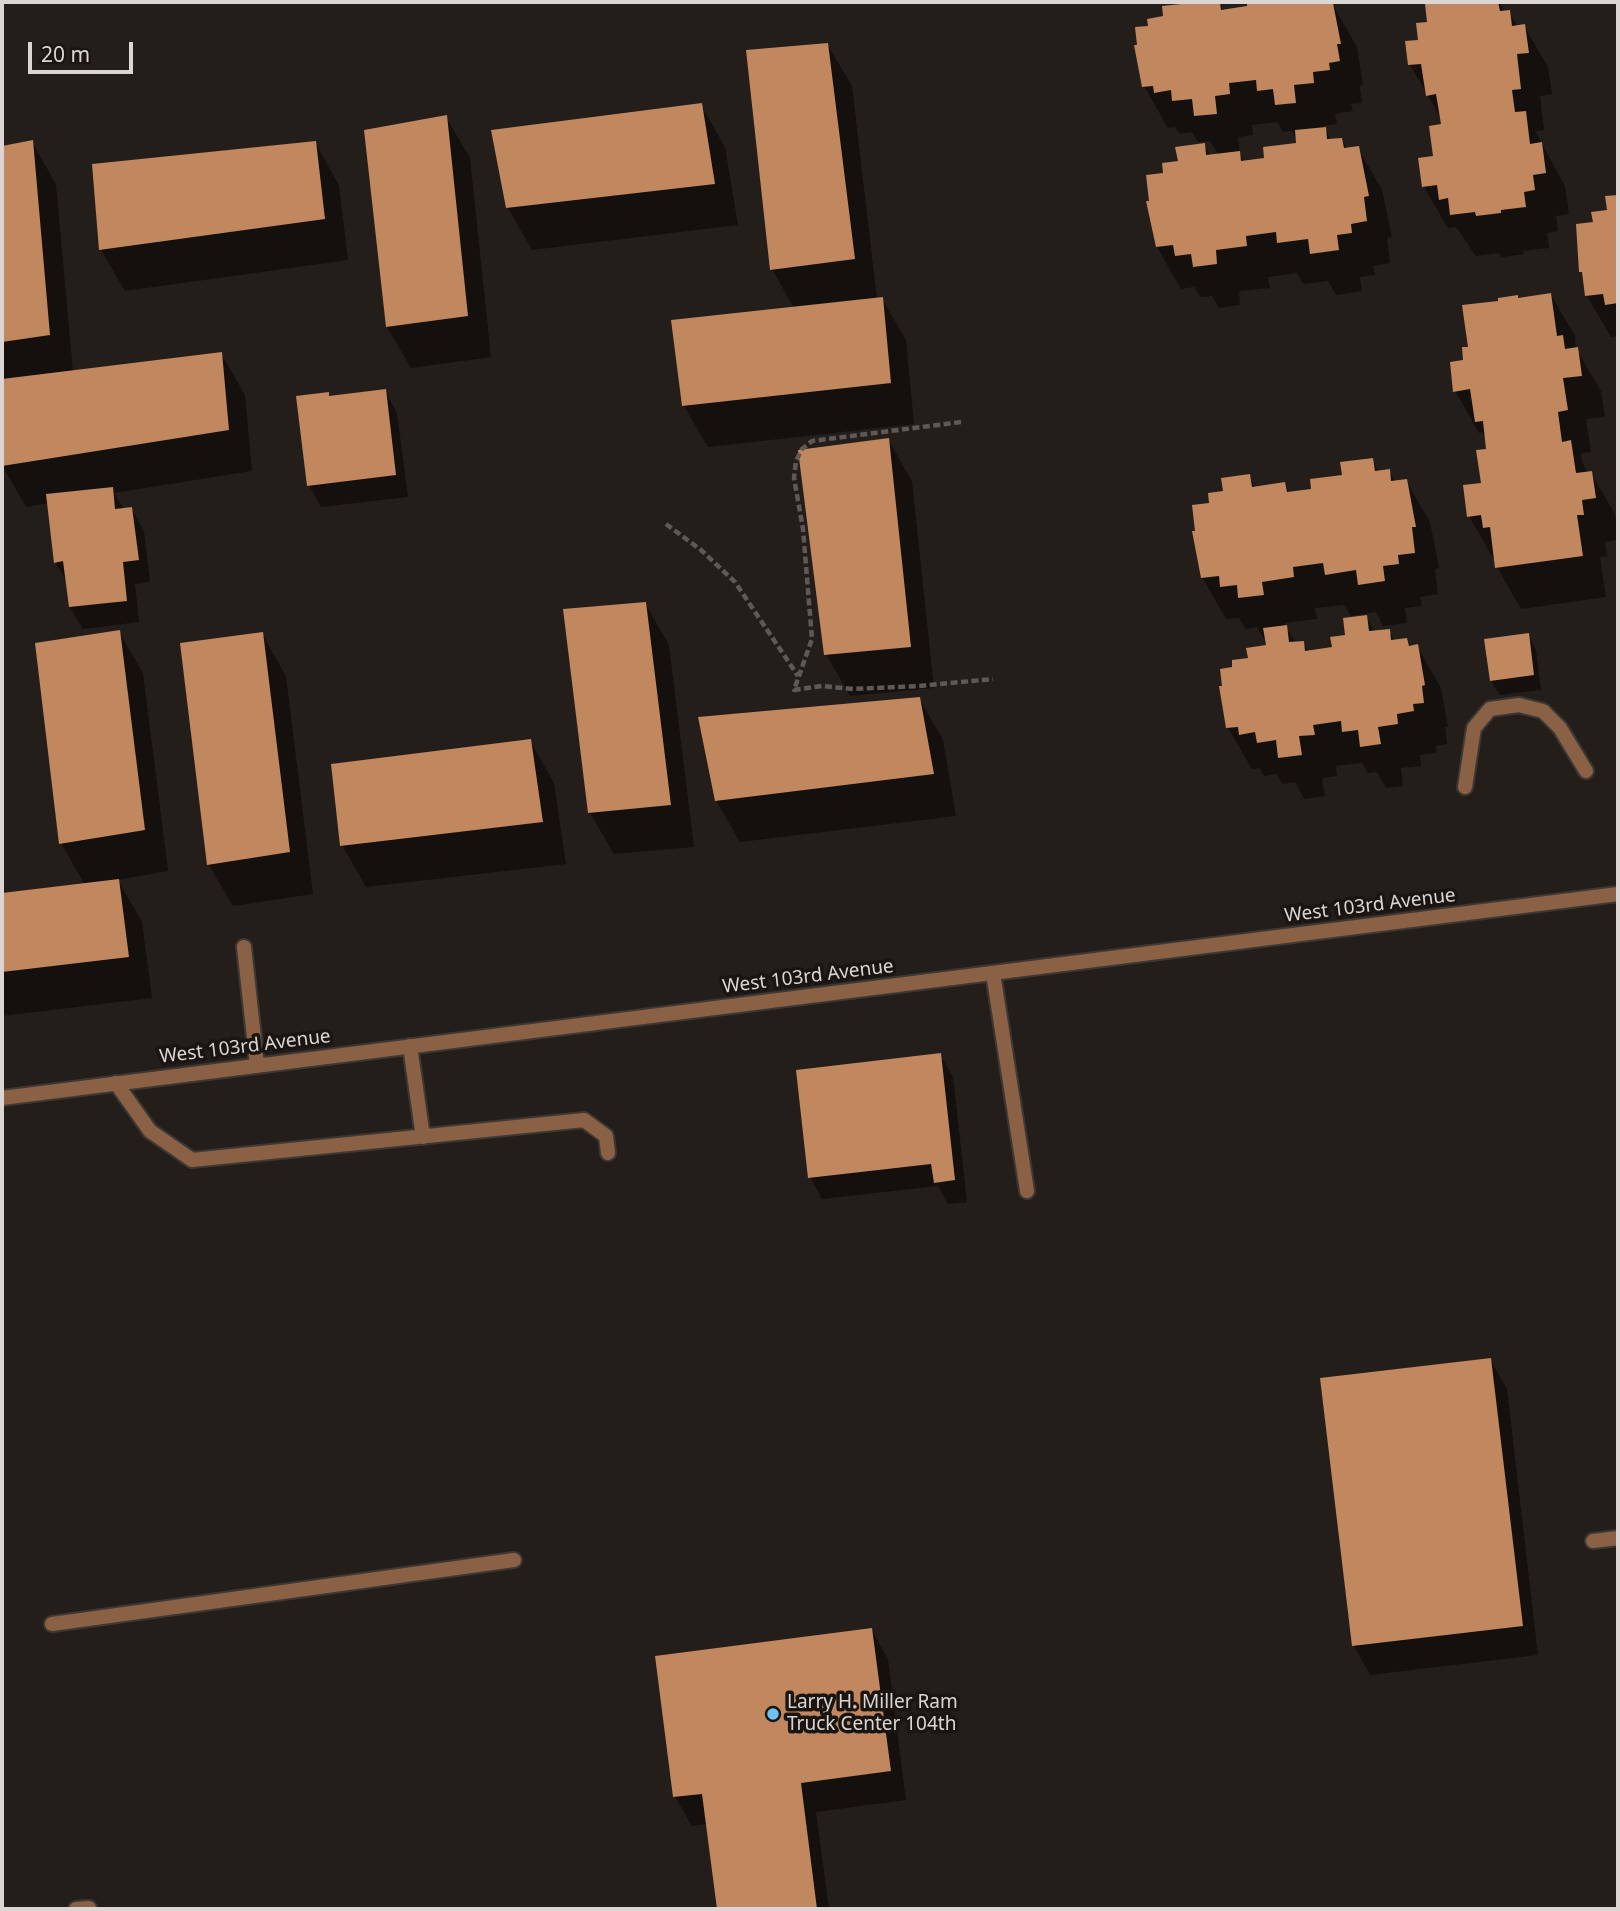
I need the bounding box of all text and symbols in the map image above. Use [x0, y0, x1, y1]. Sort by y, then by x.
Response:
scale bar [32, 28, 136, 72]
text: 20 m [41, 40, 90, 68]
street label: West 103rd Avenue [1283, 884, 1457, 928]
street label: West 103rd Avenue [721, 955, 895, 999]
street label: West 103rd Avenue [158, 1025, 332, 1069]
place label: Larry H. Miller Ram Truck Center 104th [787, 1692, 958, 1736]
marker: Larry H. Miller Ram Truck Center 104th [765, 1706, 781, 1722]

